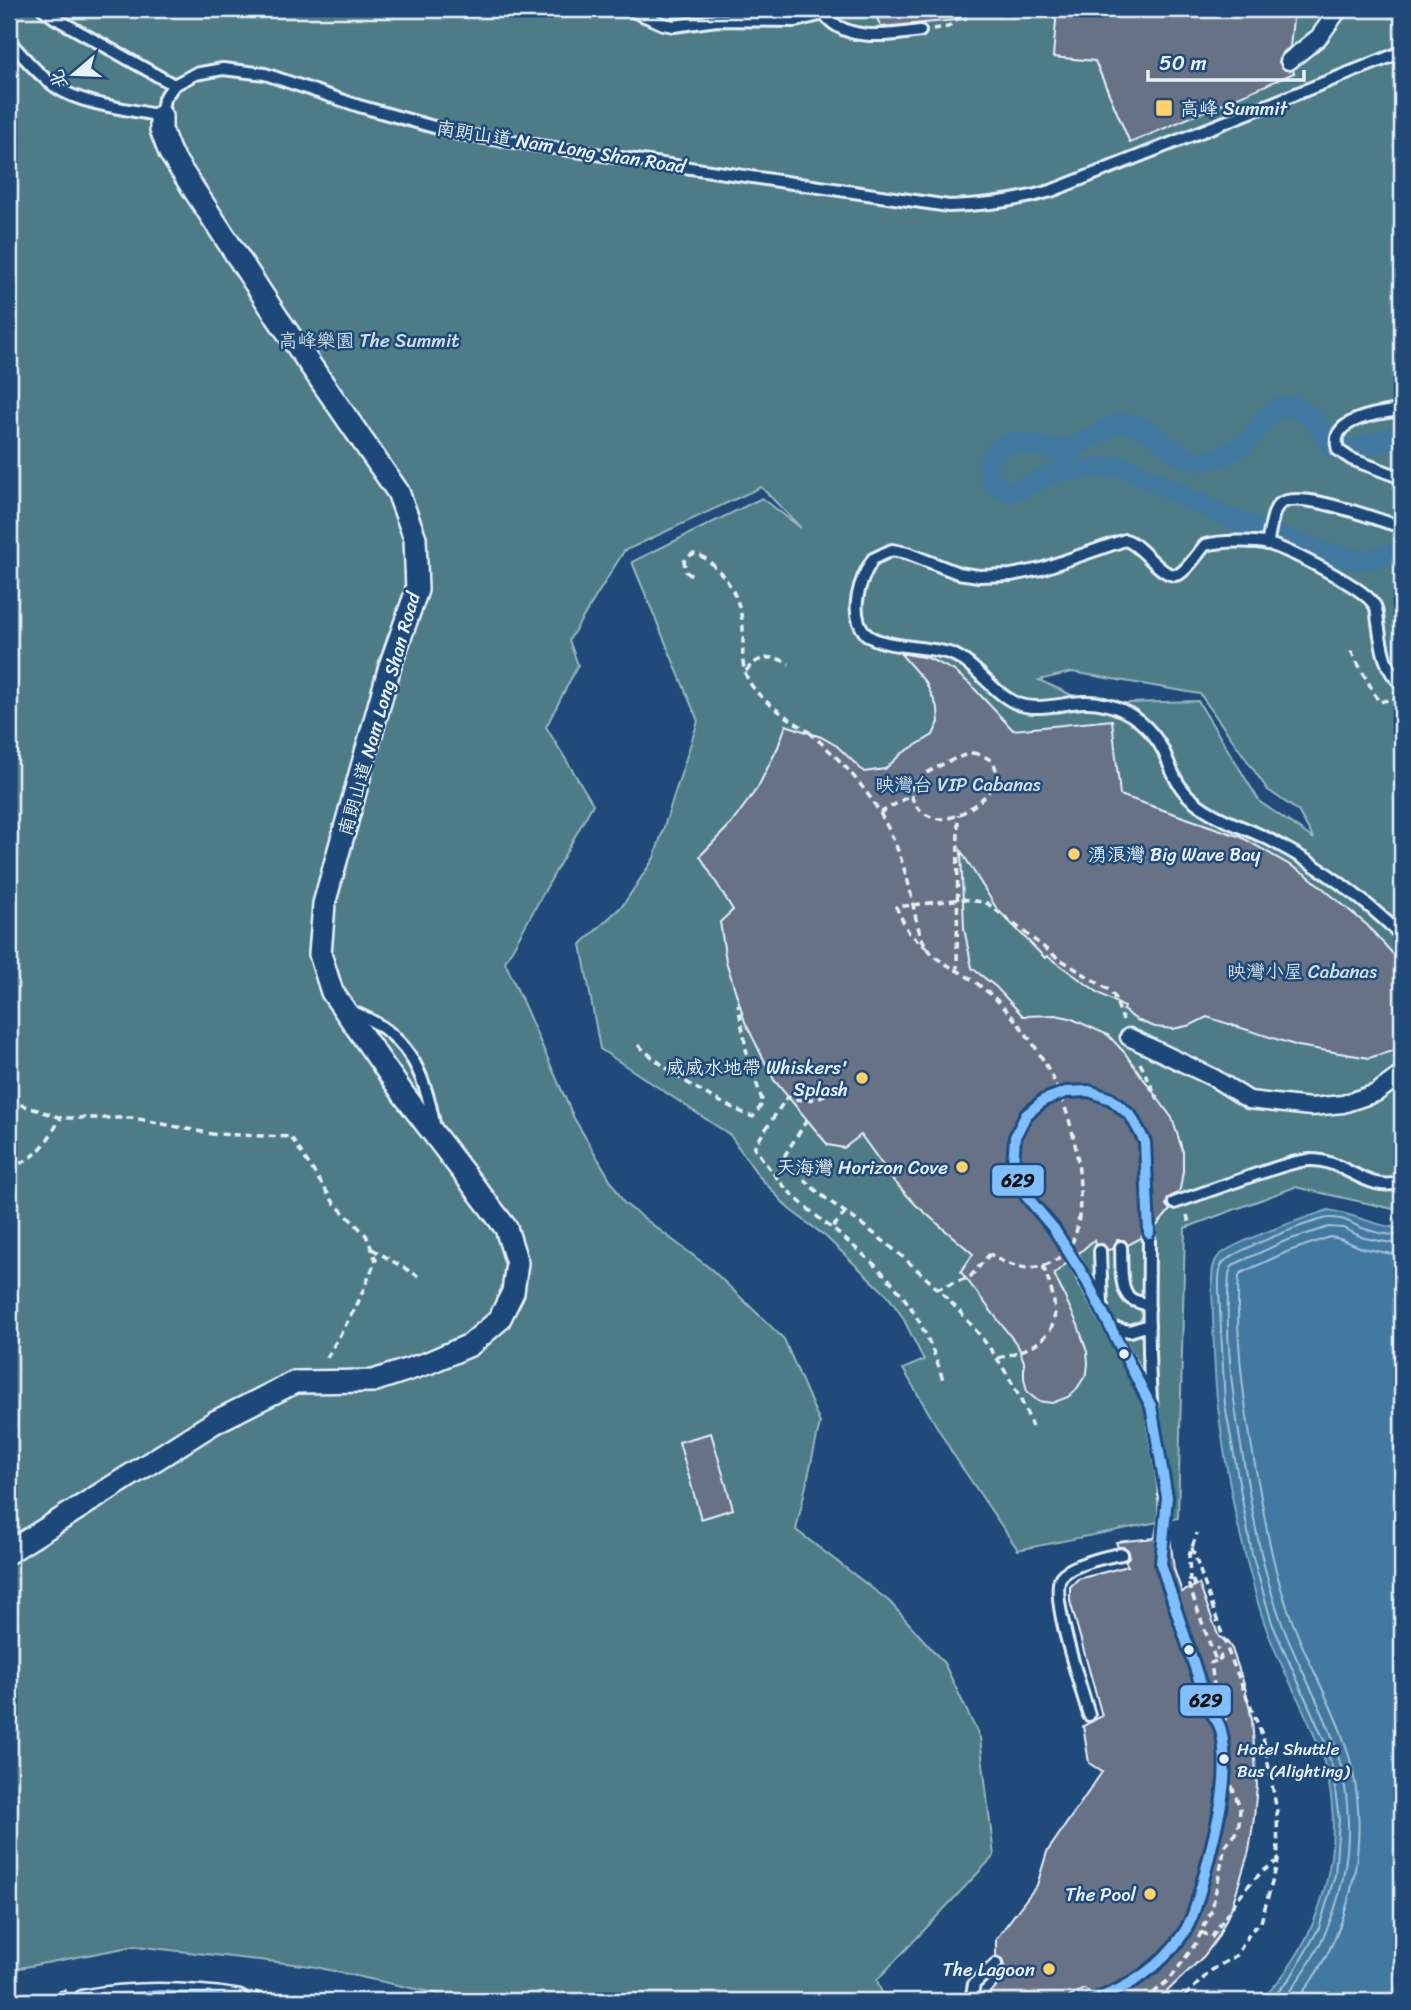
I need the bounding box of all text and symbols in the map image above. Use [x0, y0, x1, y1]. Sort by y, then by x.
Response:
north arrow [38, 38, 108, 108]
scale bar [1148, 38, 1304, 82]
text: 50 m [1159, 44, 1207, 82]
text: 北 [40, 65, 77, 94]
place label: 高峰 Summit [1180, 92, 1288, 125]
marker: 高峰 Summit [1154, 98, 1174, 118]
street label: 南朗山道 Nam Long Shan Road [434, 111, 690, 183]
park label: 高峰樂園 The Summit [278, 324, 460, 357]
street label: 南朗山道 Nam Long Shan Road [328, 586, 430, 840]
park label: 映灣台 VIP Cabanas [875, 768, 1041, 801]
place label: 湧浪灣 Big Wave Bay [1088, 838, 1261, 871]
marker: 湧浪灣 Big Wave Bay [1066, 846, 1082, 862]
park label: 映灣小屋 Cabanas [1227, 955, 1377, 988]
place label: 威威水地帶 Whiskers' Splash [666, 1051, 848, 1106]
marker: 威威水地帶 Whiskers' Splash [854, 1070, 870, 1086]
place label: 天海灣 Horizon Cove [776, 1151, 948, 1184]
marker: 天海灣 Horizon Cove [954, 1159, 970, 1175]
line badge: 629 [991, 1164, 1045, 1197]
text: 629 [1000, 1164, 1035, 1197]
unlabelled marker [1117, 1347, 1131, 1361]
unlabelled marker [1182, 1643, 1196, 1657]
line badge: 629 [1179, 1684, 1232, 1717]
text: 629 [1188, 1684, 1223, 1717]
place label: Hotel Shuttle Bus (Alighting) [1237, 1734, 1350, 1786]
marker: Hotel Shuttle Bus (Alighting) [1217, 1752, 1231, 1766]
place label: The Pool [1065, 1878, 1137, 1911]
marker: The Pool [1142, 1886, 1158, 1902]
place label: The Lagoon [942, 1953, 1035, 1986]
marker: The Lagoon [1041, 1961, 1057, 1977]

